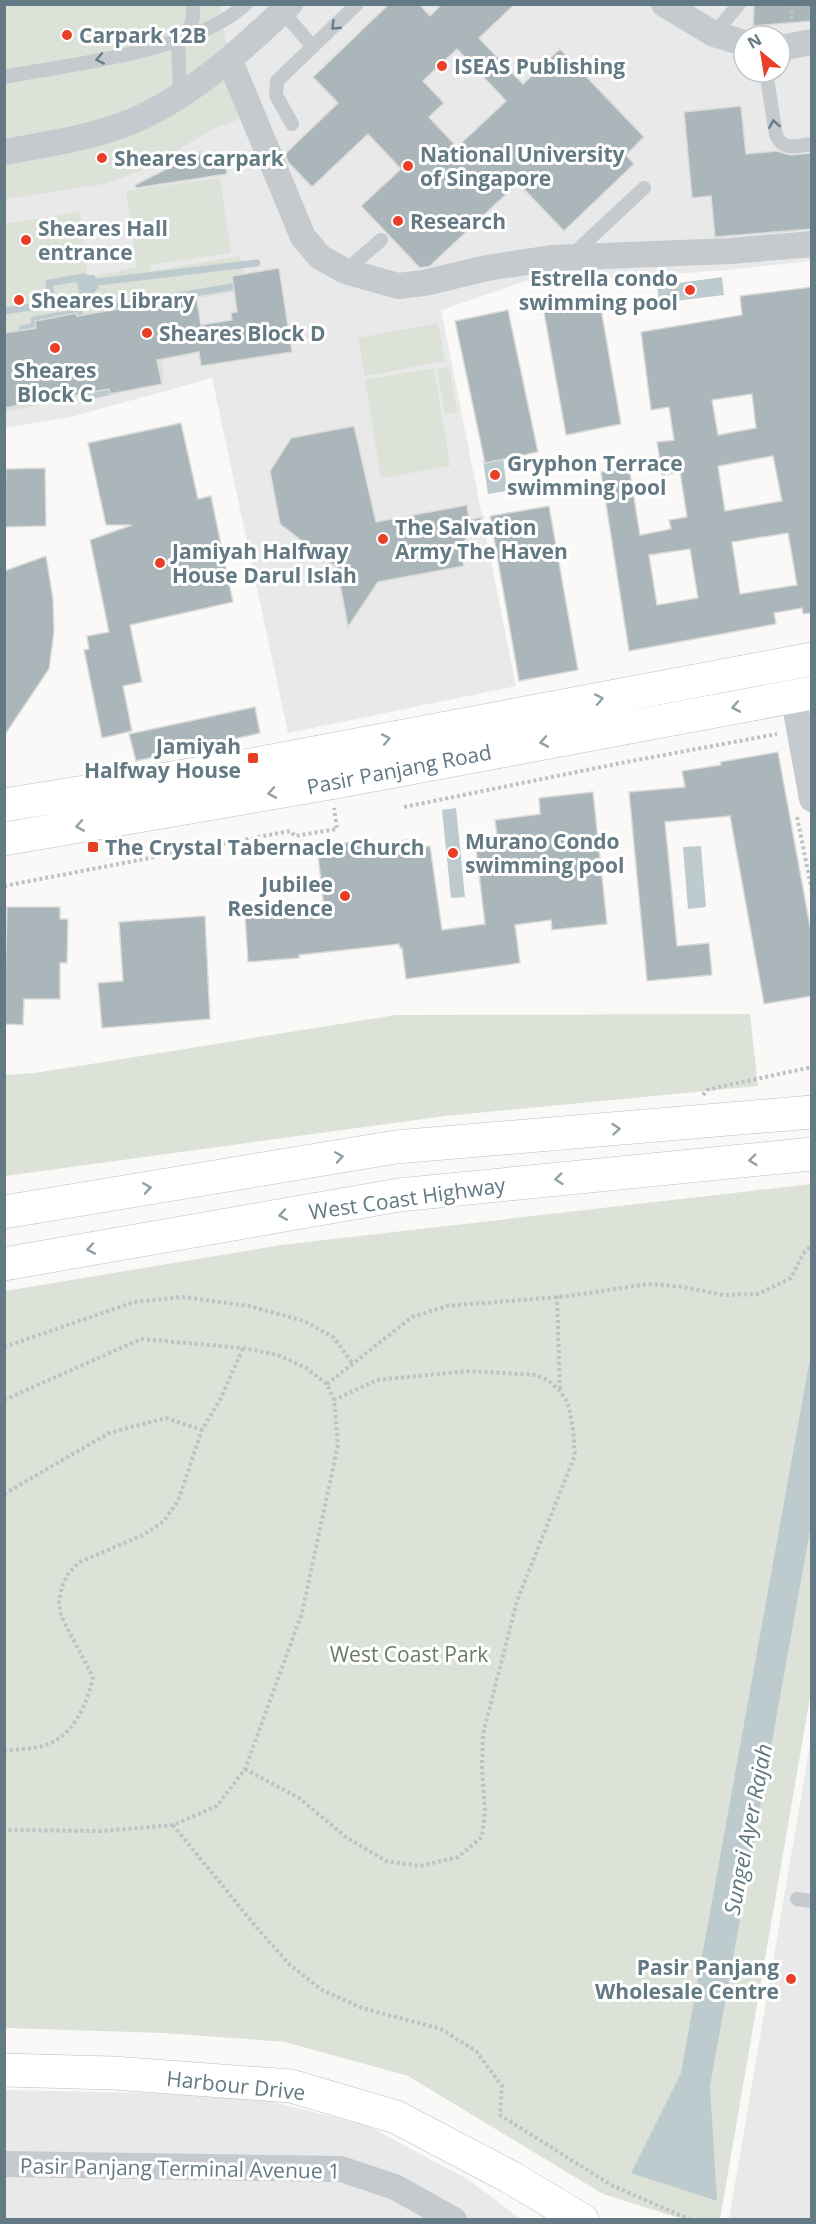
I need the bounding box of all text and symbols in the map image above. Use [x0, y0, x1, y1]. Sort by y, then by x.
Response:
one-way arrow [332, 18, 343, 29]
place label: Carpark 12B [79, 21, 207, 49]
north arrow [732, 24, 792, 84]
marker: Carpark 12B [60, 28, 74, 42]
text: N [743, 28, 766, 54]
one-way arrow [95, 52, 105, 65]
place label: ISEAS Publishing [454, 52, 625, 80]
marker: ISEAS Publishing [435, 59, 449, 73]
one-way arrow [768, 120, 781, 130]
place label: National University of Singapore [420, 140, 625, 192]
place label: Sheares carpark [114, 144, 285, 172]
marker: Sheares carpark [95, 151, 109, 165]
marker: National University of Singapore [401, 159, 415, 173]
place label: Research [410, 207, 506, 235]
place label: Sheares Hall entrance [38, 214, 168, 266]
marker: Research [391, 214, 405, 228]
marker: Sheares Hall entrance [19, 233, 33, 247]
place label: Estrella condo swimming pool [519, 264, 678, 316]
marker: Estrella condo swimming pool [683, 283, 697, 297]
place label: Sheares Library [31, 286, 195, 314]
marker: Sheares Library [12, 293, 26, 307]
place label: Sheares Block D [159, 319, 326, 347]
marker: Sheares Block D [140, 326, 154, 340]
marker: Sheares Block C [48, 341, 62, 355]
place label: Sheares Block C [14, 356, 96, 408]
place label: Gryphon Terrace swimming pool [507, 449, 683, 501]
marker: Gryphon Terrace swimming pool [488, 468, 502, 482]
place label: The Salvation Army The Haven [395, 513, 568, 565]
marker: The Salvation Army The Haven [376, 532, 390, 546]
place label: Jamiyah Halfway House Darul Islah [170, 537, 357, 589]
marker: Jamiyah Halfway House Darul Islah [153, 556, 167, 570]
one-way arrow [593, 693, 603, 706]
one-way arrow [731, 700, 741, 713]
place label: Jamiyah Halfway House [84, 732, 241, 784]
one-way arrow [381, 733, 391, 746]
one-way arrow [539, 735, 549, 748]
street label: Pasir Panjang Road [304, 737, 494, 801]
marker: Jamiyah Halfway House [246, 751, 260, 765]
one-way arrow [268, 786, 278, 799]
one-way arrow [76, 819, 86, 832]
place label: Murano Condo swimming pool [465, 827, 624, 879]
place label: The Crystal Tabernacle Church [105, 833, 425, 861]
marker: The Crystal Tabernacle Church [86, 840, 100, 854]
marker: Murano Condo swimming pool [446, 846, 460, 860]
place label: Jubilee Residence [227, 870, 333, 922]
marker: Jubilee Residence [338, 889, 352, 903]
one-way arrow [612, 1122, 621, 1135]
one-way arrow [334, 1151, 344, 1163]
one-way arrow [749, 1153, 758, 1165]
street label: West Coast Highway [307, 1170, 508, 1226]
one-way arrow [555, 1172, 564, 1185]
one-way arrow [142, 1183, 151, 1195]
one-way arrow [278, 1209, 287, 1221]
one-way arrow [86, 1242, 96, 1255]
park label: West Coast Park [330, 1640, 488, 1668]
water label: Sungei Ayer Rajah [716, 1741, 778, 1917]
place label: Pasir Panjang Wholesale Centre [595, 1953, 779, 2005]
marker: Pasir Panjang Wholesale Centre [784, 1972, 798, 1986]
street label: Harbour Drive [165, 2064, 307, 2106]
street label: Pasir Panjang Terminal Avenue 1 [20, 2151, 340, 2185]

